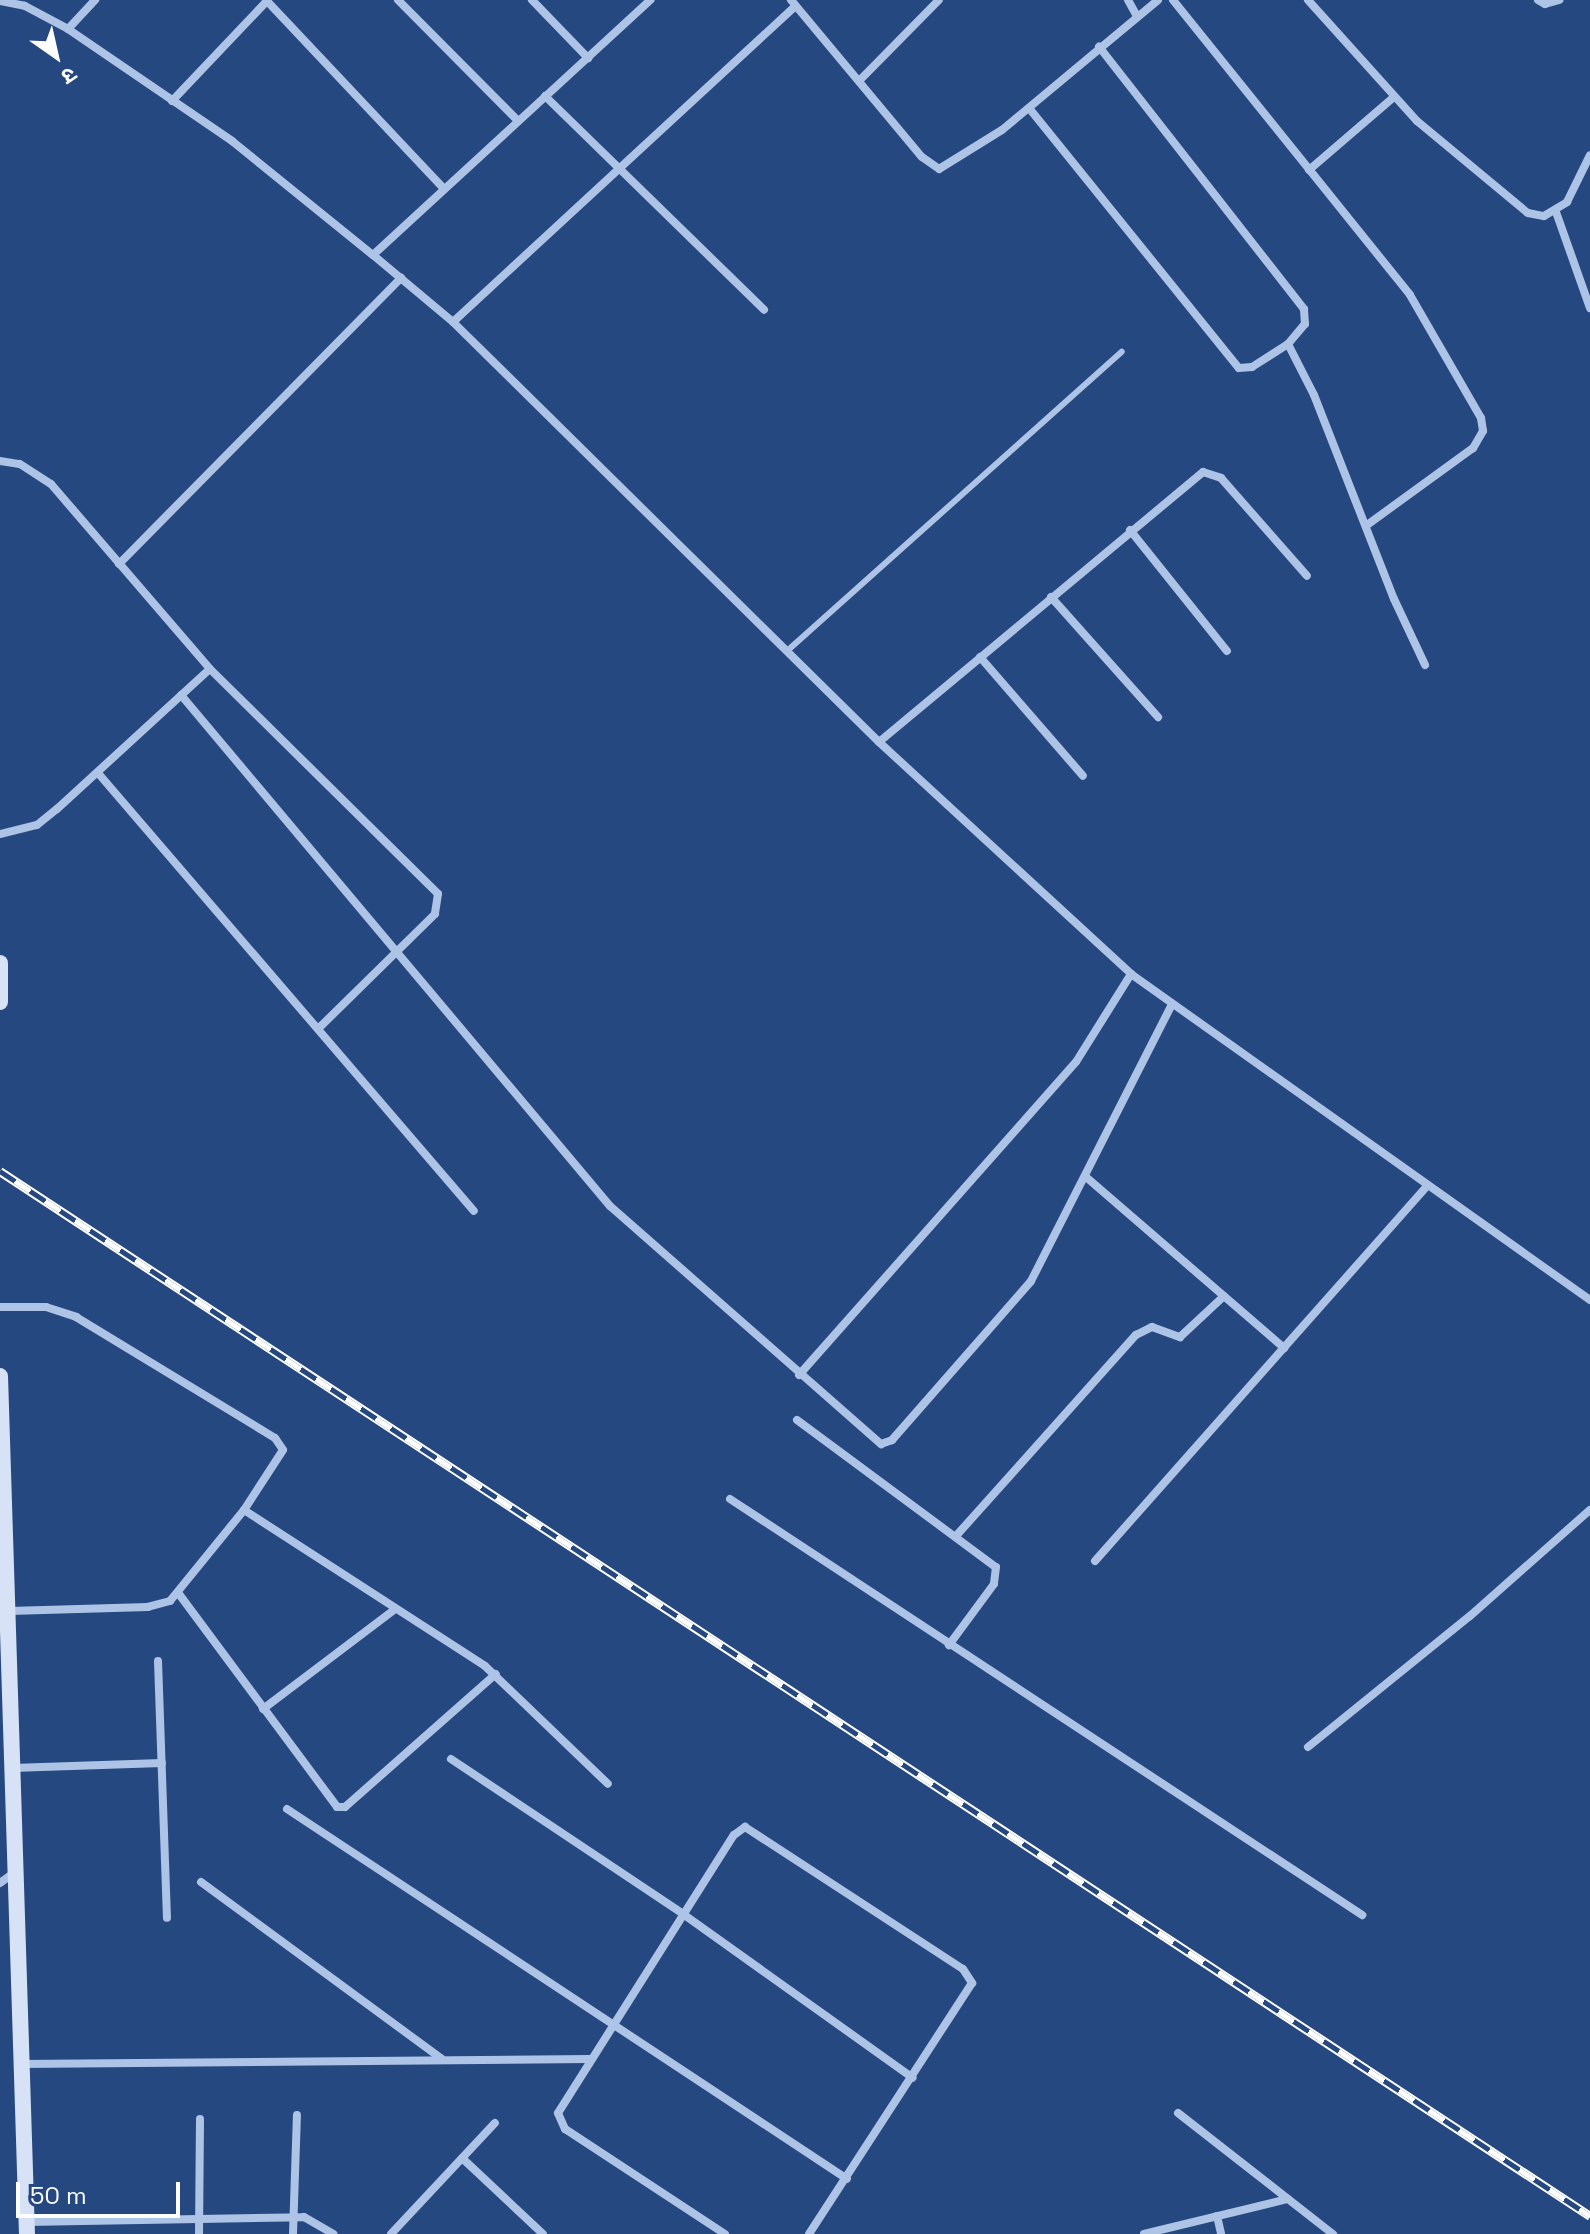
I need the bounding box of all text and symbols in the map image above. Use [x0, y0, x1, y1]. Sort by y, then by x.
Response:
north arrow [16, 16, 96, 96]
text: उ [56, 61, 83, 91]
scale bar [20, 2166, 184, 2216]
text: 50 m [30, 2180, 87, 2211]

